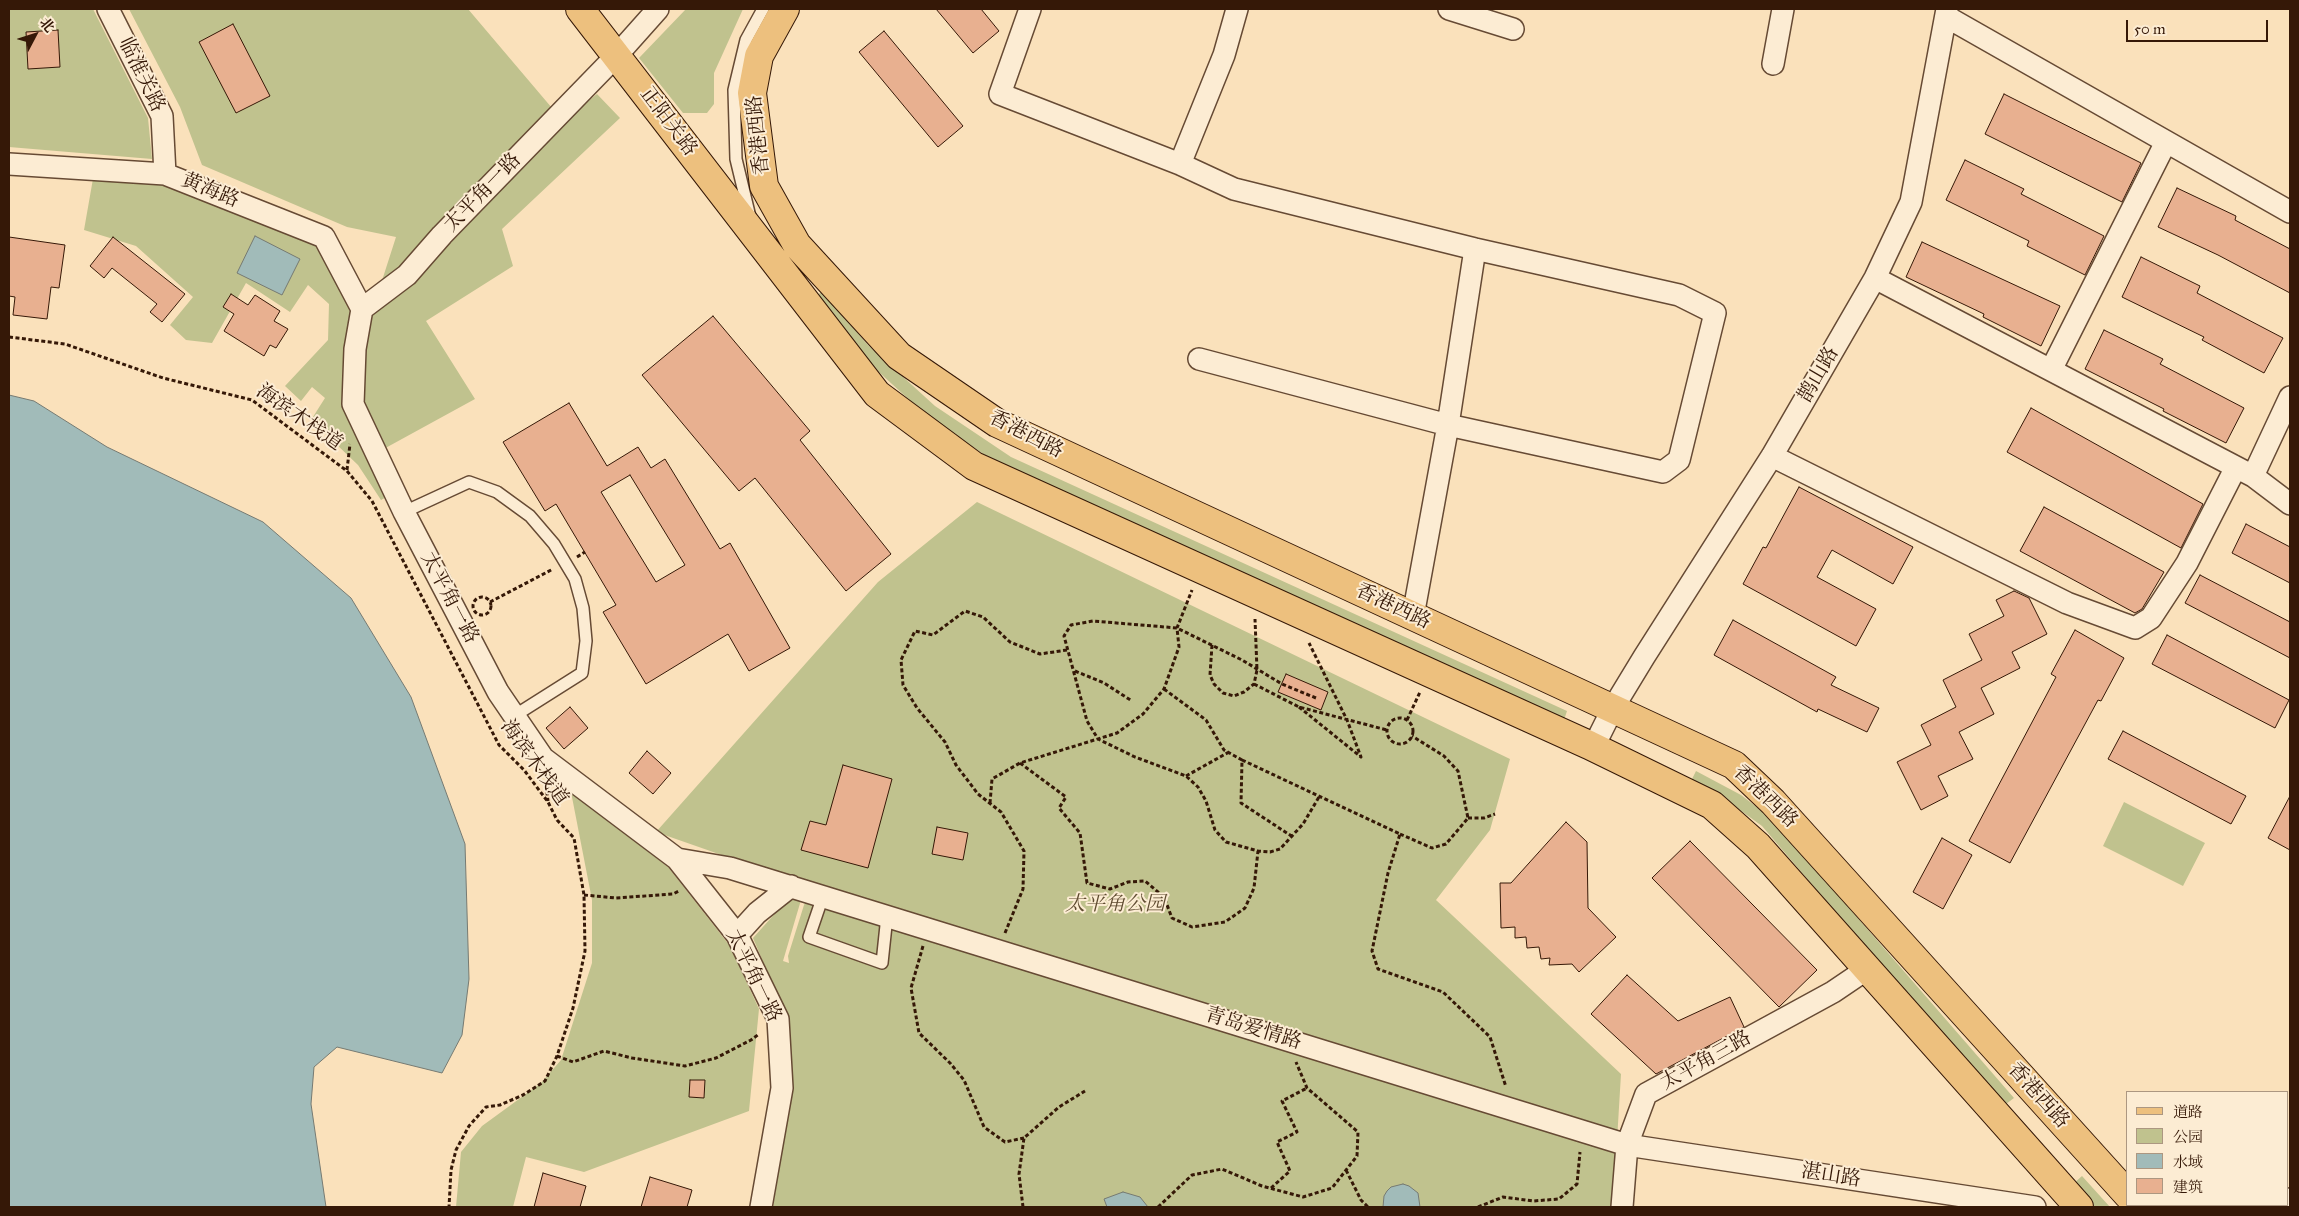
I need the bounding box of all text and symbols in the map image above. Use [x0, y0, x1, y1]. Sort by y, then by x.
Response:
north arrow [10, 10, 60, 60]
scale bar [2129, 10, 2272, 42]
text: 北 [36, 14, 58, 36]
text: 50 m [2134, 20, 2166, 38]
street label: 临淮关路 [113, 34, 169, 116]
street label: 正阳关路 [634, 83, 702, 161]
street label: 香港西路 [743, 94, 775, 176]
street label: 太平角一路 [440, 149, 526, 237]
street label: 黄海路 [178, 169, 242, 213]
street label: 鹊山路 [1794, 343, 1844, 407]
street label: 海滨木栈道 [251, 379, 347, 457]
street label: 香港西路 [985, 406, 1067, 464]
street label: 太平角一路 [415, 548, 483, 648]
street label: 香港西路 [1352, 579, 1434, 635]
street label: 海滨木栈道 [495, 715, 573, 811]
street label: 香港西路 [1728, 761, 1802, 833]
park label: 太平角公园 [1065, 893, 1165, 917]
street label: 太平角一路 [720, 926, 786, 1026]
street label: 青岛爱情路 [1202, 1003, 1304, 1055]
street label: 太平角三路 [1656, 1026, 1756, 1096]
street label: 香港西路 [2002, 1058, 2074, 1134]
legend [2126, 1091, 2289, 1206]
text: 道路 [2173, 1103, 2203, 1121]
text: 公园 [2173, 1128, 2203, 1146]
text: 水域 [2173, 1153, 2203, 1171]
street label: 湛山路 [1799, 1159, 1863, 1193]
text: 建筑 [2173, 1178, 2203, 1196]

